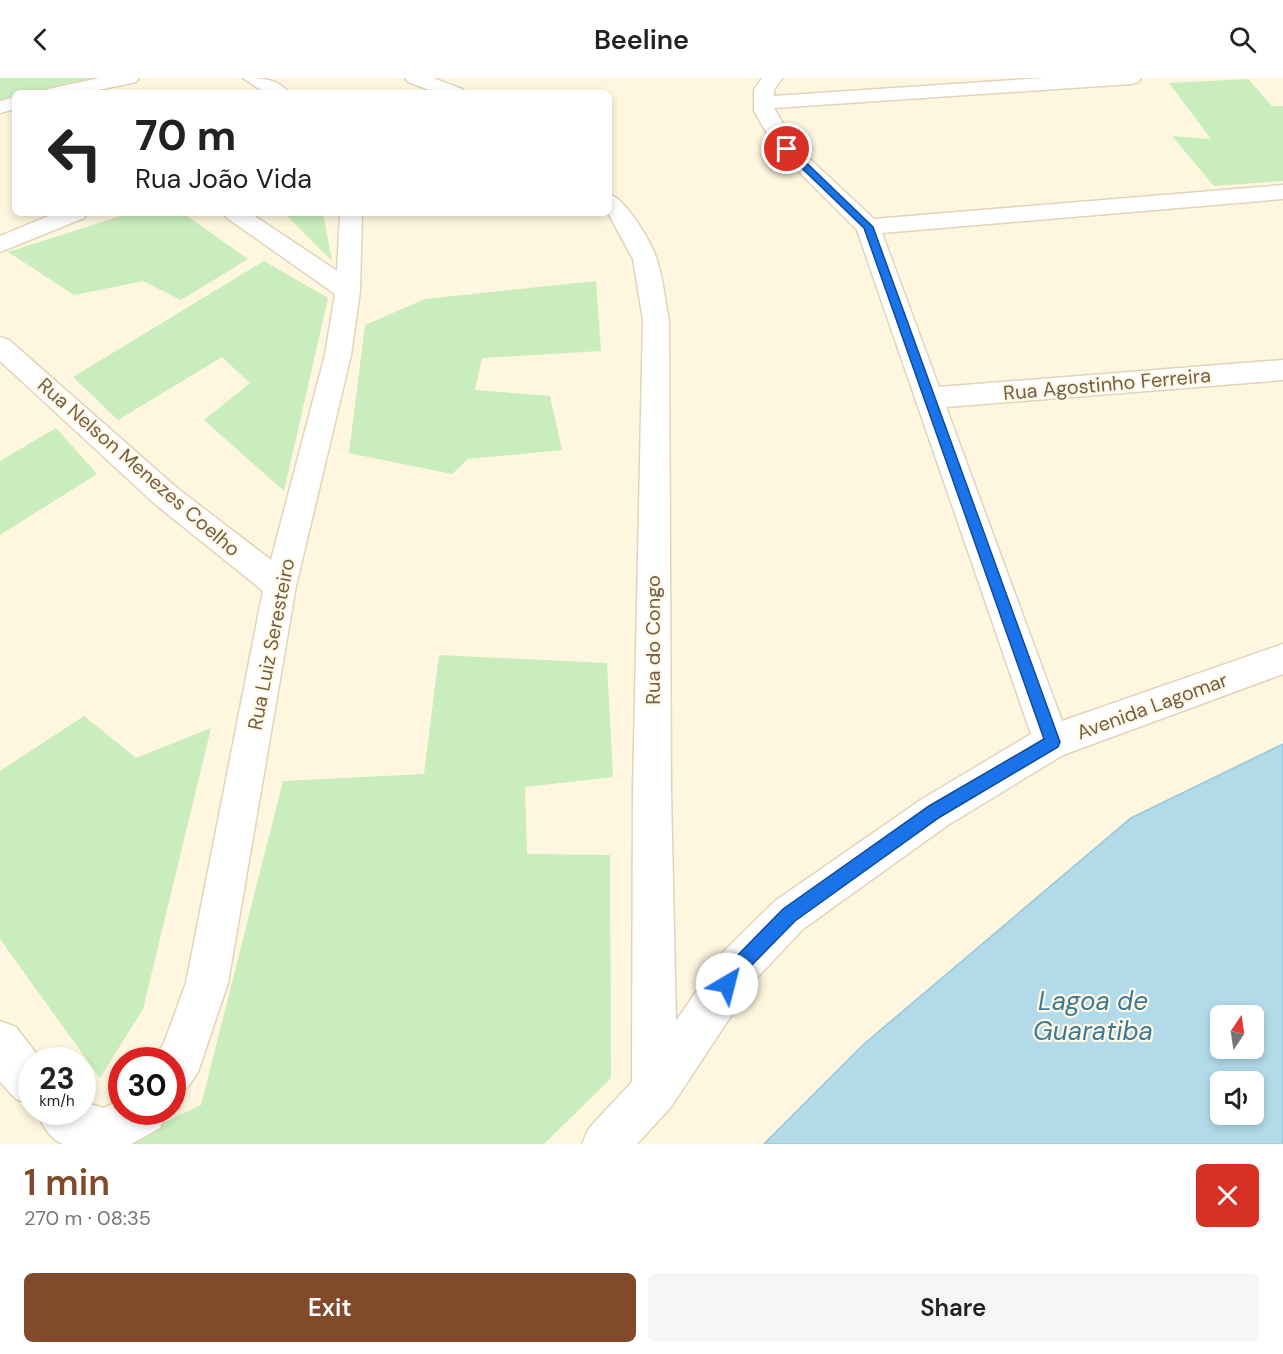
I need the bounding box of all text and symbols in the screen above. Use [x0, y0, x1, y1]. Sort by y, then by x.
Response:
text: Beeline [594, 22, 689, 57]
icon: back [24, 23, 57, 56]
icon: search [1226, 23, 1259, 56]
text: 70 m [135, 108, 236, 163]
icon: left [36, 114, 114, 192]
pin [761, 123, 812, 174]
icon: arrive [770, 132, 803, 165]
text: Rua João Vida [135, 161, 312, 196]
street label: Rua Agostinho Ferreira [1002, 362, 1212, 406]
street label: Rua Nelson Menezes Coelho [32, 372, 246, 562]
street label: Rua Luiz Seresteiro [242, 556, 300, 732]
street label: Rua do Congo [640, 575, 666, 705]
street label: Avenida Lagomar [1073, 667, 1231, 745]
position arrow [695, 952, 759, 1016]
water label: Lagoa de Guaratiba [1033, 984, 1153, 1048]
north arrow [1210, 1005, 1264, 1059]
map controls [1210, 1005, 1264, 1125]
speed limit sign: 30 [108, 1047, 186, 1125]
text: 23 [39, 1059, 75, 1098]
button: sound [1210, 1071, 1264, 1125]
text: km/h [39, 1091, 75, 1111]
text: 1 min [24, 1159, 110, 1206]
button: close [1196, 1164, 1259, 1227]
text: 270 m · 08:35 [24, 1205, 151, 1231]
button: Exit [24, 1273, 636, 1342]
button: Share [648, 1273, 1259, 1342]

